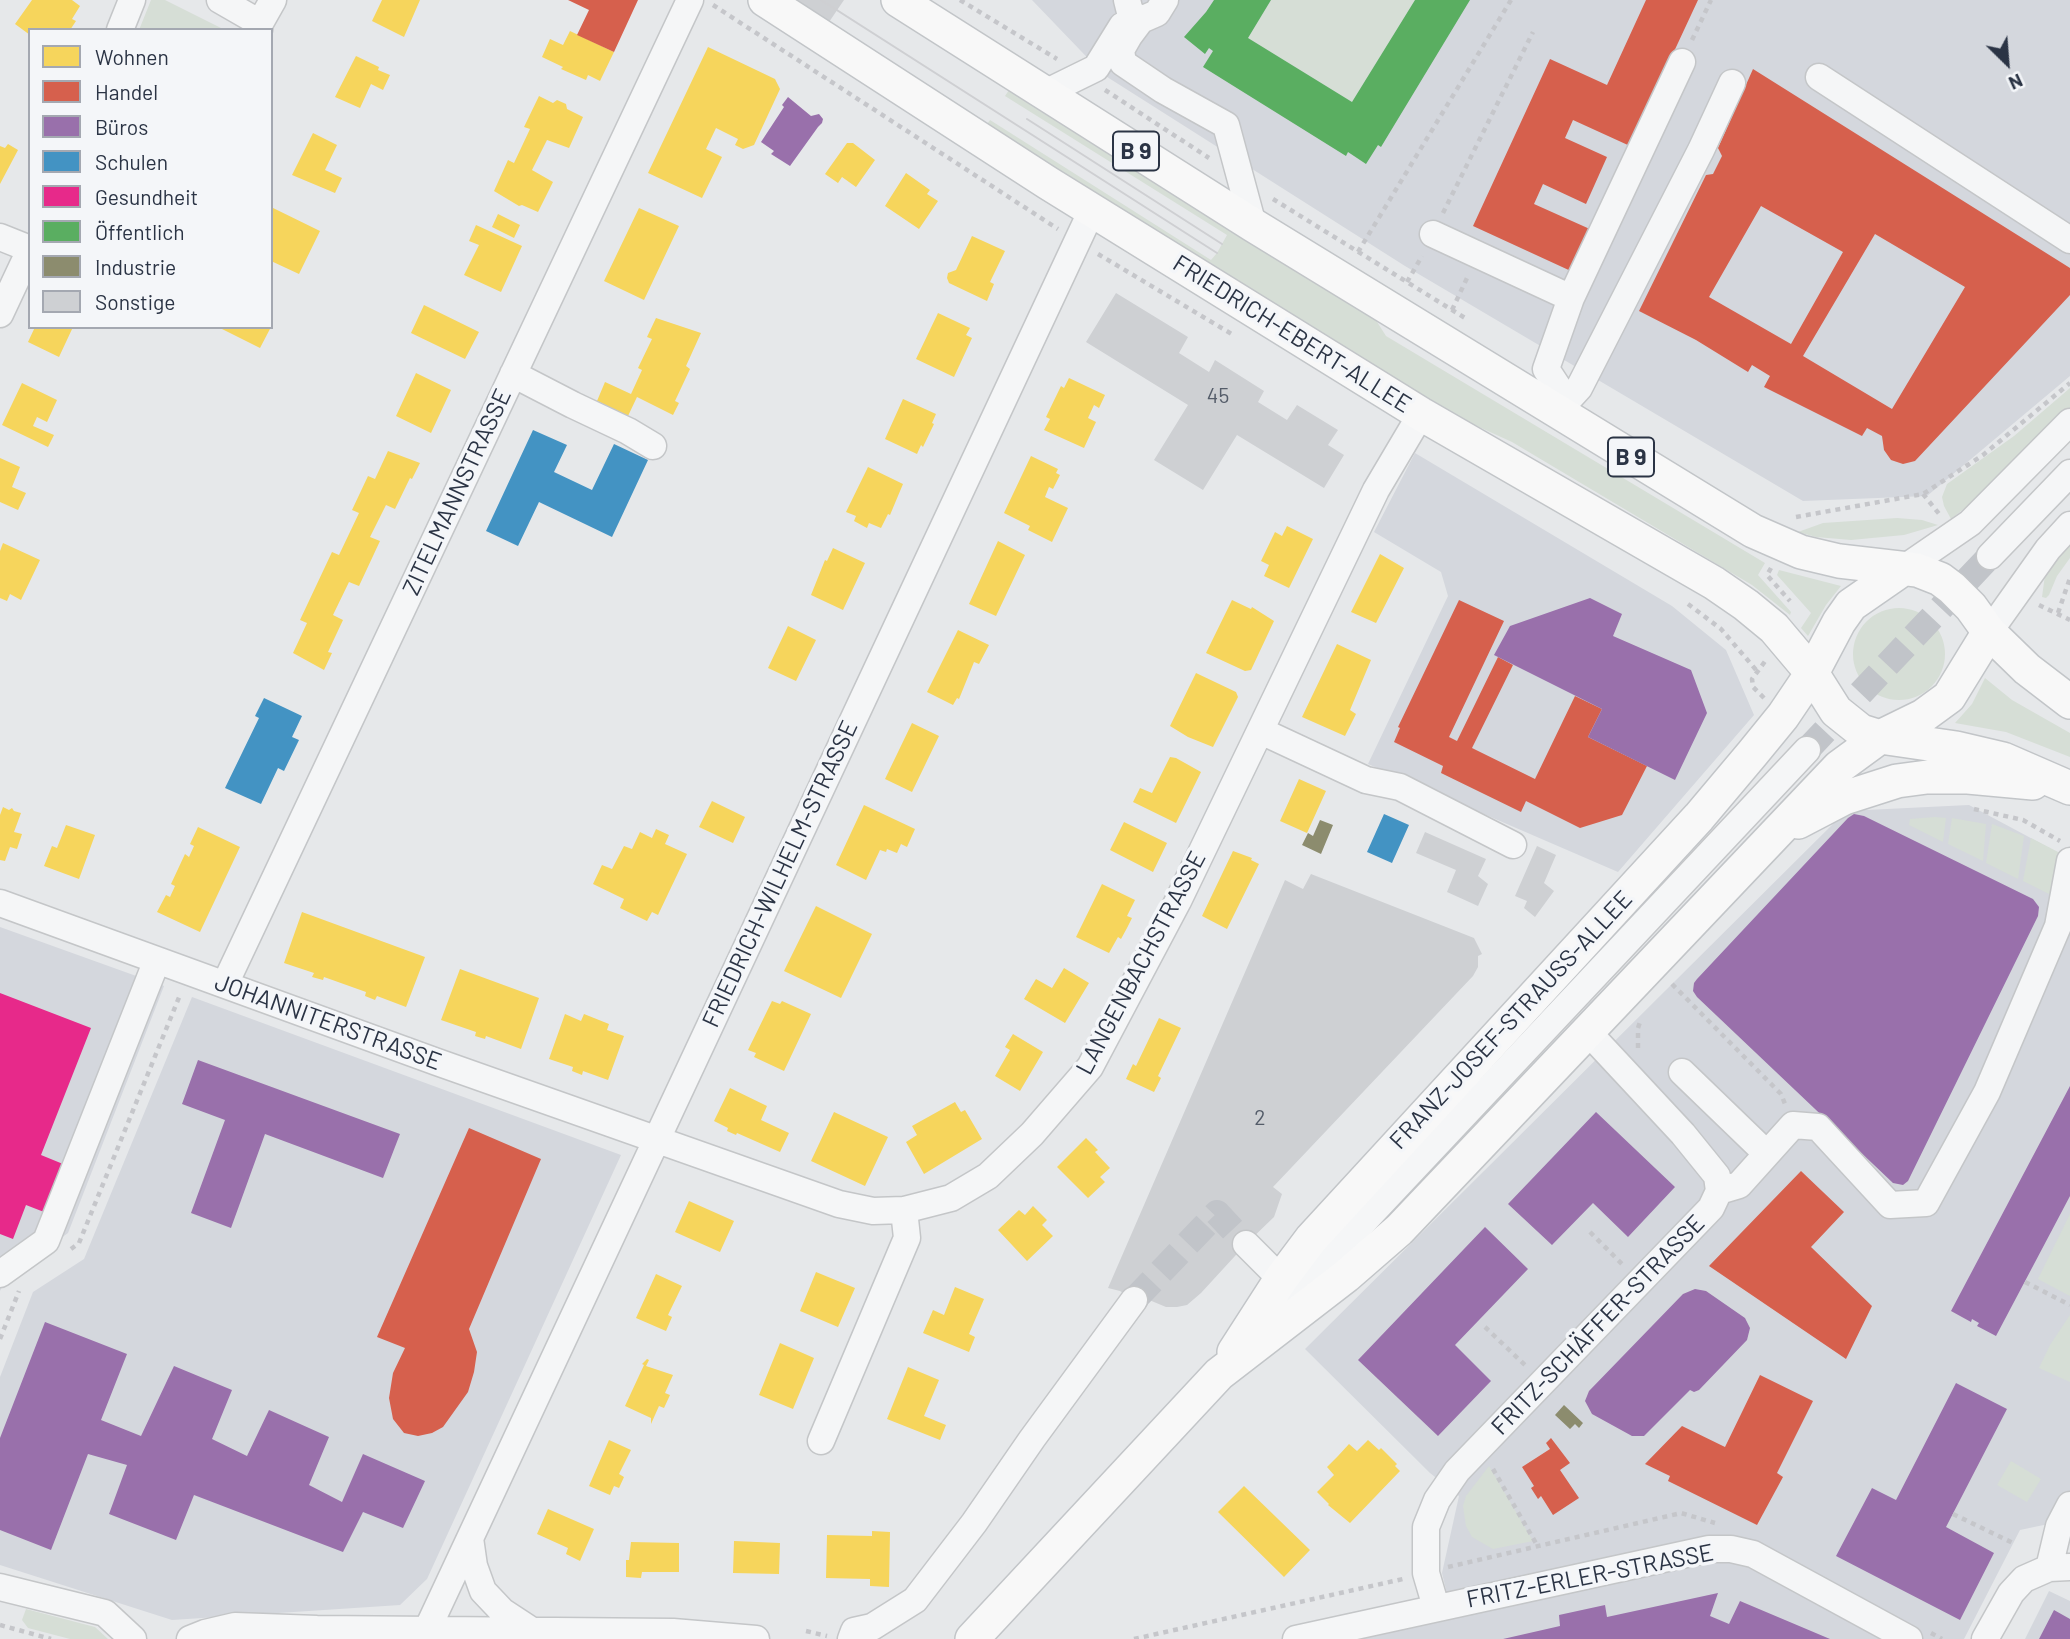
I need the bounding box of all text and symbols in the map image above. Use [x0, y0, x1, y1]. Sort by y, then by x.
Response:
legend [28, 28, 273, 329]
north arrow [1972, 28, 2042, 98]
text: Wohnen [95, 44, 169, 69]
text: N [2006, 69, 2027, 96]
text: Handel [95, 79, 158, 104]
text: Büros [95, 114, 148, 139]
road number: B 9 [1113, 132, 1159, 170]
text: Schulen [95, 149, 168, 174]
text: Gesundheit [95, 184, 198, 209]
text: Öffentlich [95, 219, 185, 244]
street label: FRIEDRICH-EBERT-ALLEE [1168, 249, 1416, 419]
text: Industrie [95, 254, 176, 279]
text: Sonstige [95, 289, 176, 314]
house number: 45 [1207, 383, 1229, 409]
street label: ZITELMANNSTRASSE [397, 384, 517, 600]
road number: B 9 [1608, 438, 1654, 477]
street label: FRIEDRICH-WILHELM-STRASSE [696, 716, 864, 1032]
street label: LANGENBACHSTRASSE [1070, 846, 1212, 1080]
street label: FRANZ-JOSEF-STRAUSS-ALLEE [1384, 885, 1638, 1155]
street label: JOHANNITERSTRASSE [211, 968, 445, 1076]
house number: 2 [1254, 1105, 1266, 1131]
street label: FRITZ-SCHÄFFER-STRASSE [1485, 1209, 1711, 1441]
street label: FRITZ-ERLER-STRASSE [1464, 1538, 1716, 1614]

